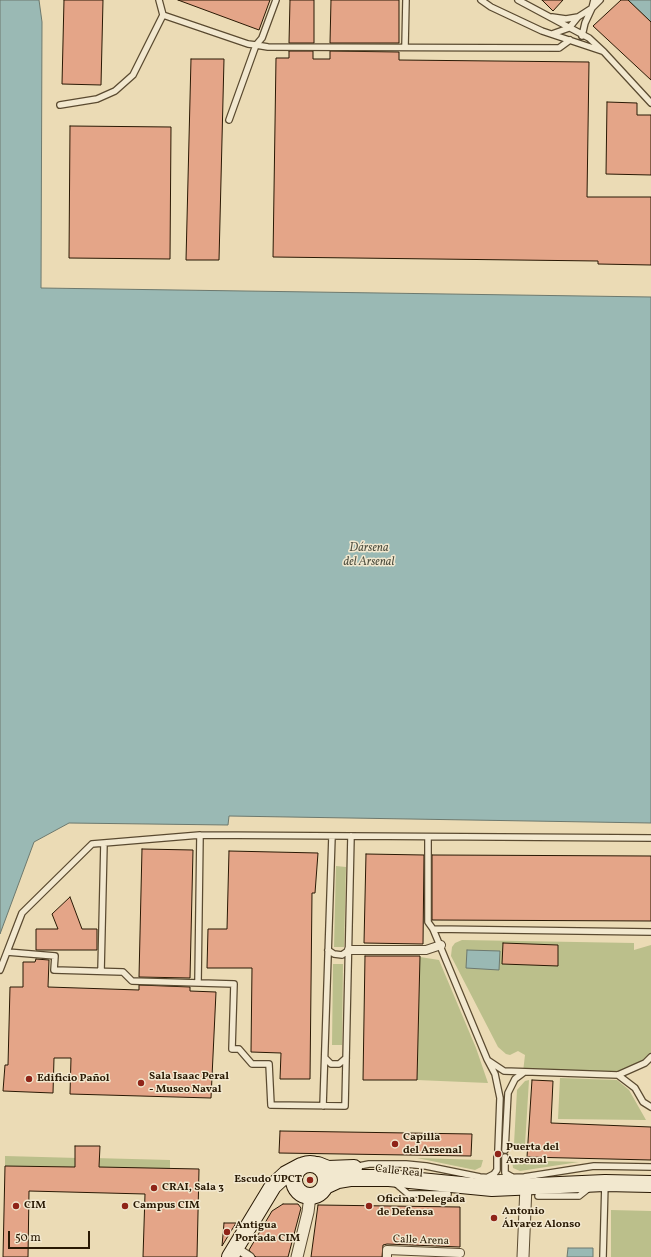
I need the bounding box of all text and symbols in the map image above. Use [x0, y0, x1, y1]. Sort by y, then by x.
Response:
water label: Dársena del Arsenal [343, 542, 395, 570]
place label: Sala Isaac Peral - Museo Naval [149, 1070, 229, 1096]
place label: Edificio Pañol [37, 1072, 110, 1086]
marker: Edificio Pañol [24, 1074, 34, 1084]
marker: Sala Isaac Peral - Museo Naval [136, 1078, 146, 1088]
place label: Capilla del Arsenal [403, 1131, 462, 1157]
marker: Capilla del Arsenal [390, 1139, 400, 1149]
place label: Puerta del Arsenal [506, 1141, 559, 1167]
marker: Puerta del Arsenal [493, 1149, 503, 1159]
street label: Calle Real [374, 1163, 424, 1181]
place label: Escudo UPCT [234, 1173, 302, 1187]
marker: Escudo UPCT [305, 1175, 315, 1185]
place label: CRAI, Sala 3 [162, 1181, 224, 1195]
marker: CRAI, Sala 3 [149, 1183, 159, 1193]
place label: Oficina Delegada de Defensa [377, 1193, 465, 1219]
place label: CIM [24, 1199, 46, 1213]
place label: Campus CIM [133, 1199, 200, 1213]
marker: CIM [11, 1201, 21, 1211]
marker: Campus CIM [120, 1201, 130, 1211]
marker: Oficina Delegada de Defensa [364, 1201, 374, 1211]
place label: Antonio Álvarez Alonso [502, 1205, 581, 1231]
marker: Antonio Álvarez Alonso [489, 1213, 499, 1223]
place label: Antigua Portada CIM [235, 1219, 300, 1245]
scale bar [10, 1223, 92, 1249]
marker: Antigua Portada CIM [222, 1227, 232, 1237]
text: 50 m [15, 1230, 41, 1246]
street label: Calle Arena [393, 1233, 449, 1249]

